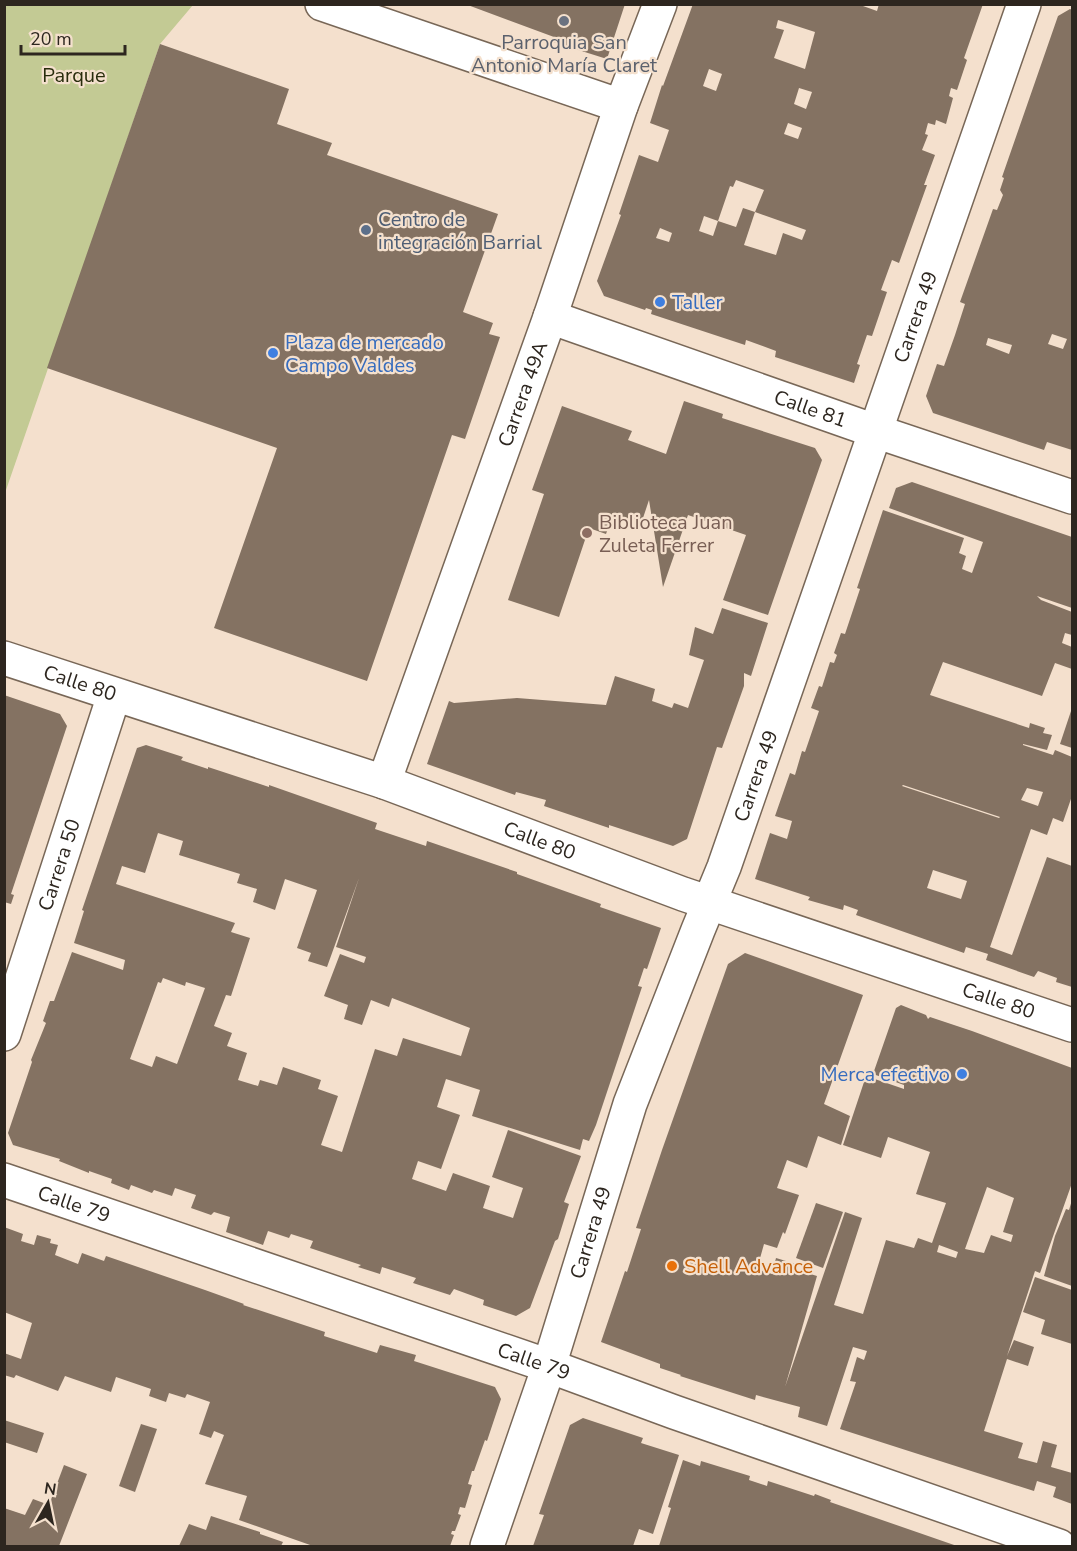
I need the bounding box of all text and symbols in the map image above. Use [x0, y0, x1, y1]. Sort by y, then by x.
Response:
marker: Parroquia San Antonio María Claret [557, 14, 571, 28]
scale bar [21, 18, 124, 56]
text: 20 m [30, 27, 72, 51]
place label: Parroquia San Antonio María Claret [471, 29, 658, 79]
park label: Parque [42, 62, 106, 89]
place label: Centro de integración Barrial [378, 206, 542, 256]
marker: Centro de integración Barrial [359, 223, 373, 237]
street label: Carrera 49 [887, 267, 944, 366]
place label: Taller [672, 289, 723, 316]
marker: Taller [653, 295, 667, 309]
place label: Plaza de mercado Campo Valdes [285, 329, 444, 379]
street label: Carrera 49A [491, 337, 554, 450]
marker: Plaza de mercado Campo Valdes [266, 346, 280, 360]
street label: Calle 81 [770, 383, 850, 434]
place label: Biblioteca Juan Zuleta Ferrer [599, 509, 733, 559]
marker: Biblioteca Juan Zuleta Ferrer [580, 526, 594, 540]
street label: Calle 80 [40, 658, 120, 707]
street label: Carrera 49 [727, 726, 784, 825]
street label: Calle 80 [500, 814, 580, 866]
street label: Carrera 50 [31, 815, 87, 914]
street label: Calle 80 [959, 975, 1039, 1025]
place label: Merca efectivo [820, 1061, 950, 1088]
marker: Merca efectivo [955, 1067, 969, 1081]
street label: Calle 79 [34, 1179, 114, 1229]
street label: Carrera 49 [563, 1183, 617, 1282]
place label: Shell Advance [684, 1253, 813, 1280]
marker: Shell Advance [665, 1259, 679, 1273]
street label: Calle 79 [494, 1336, 574, 1386]
north arrow [18, 1473, 78, 1533]
text: N [43, 1477, 58, 1501]

